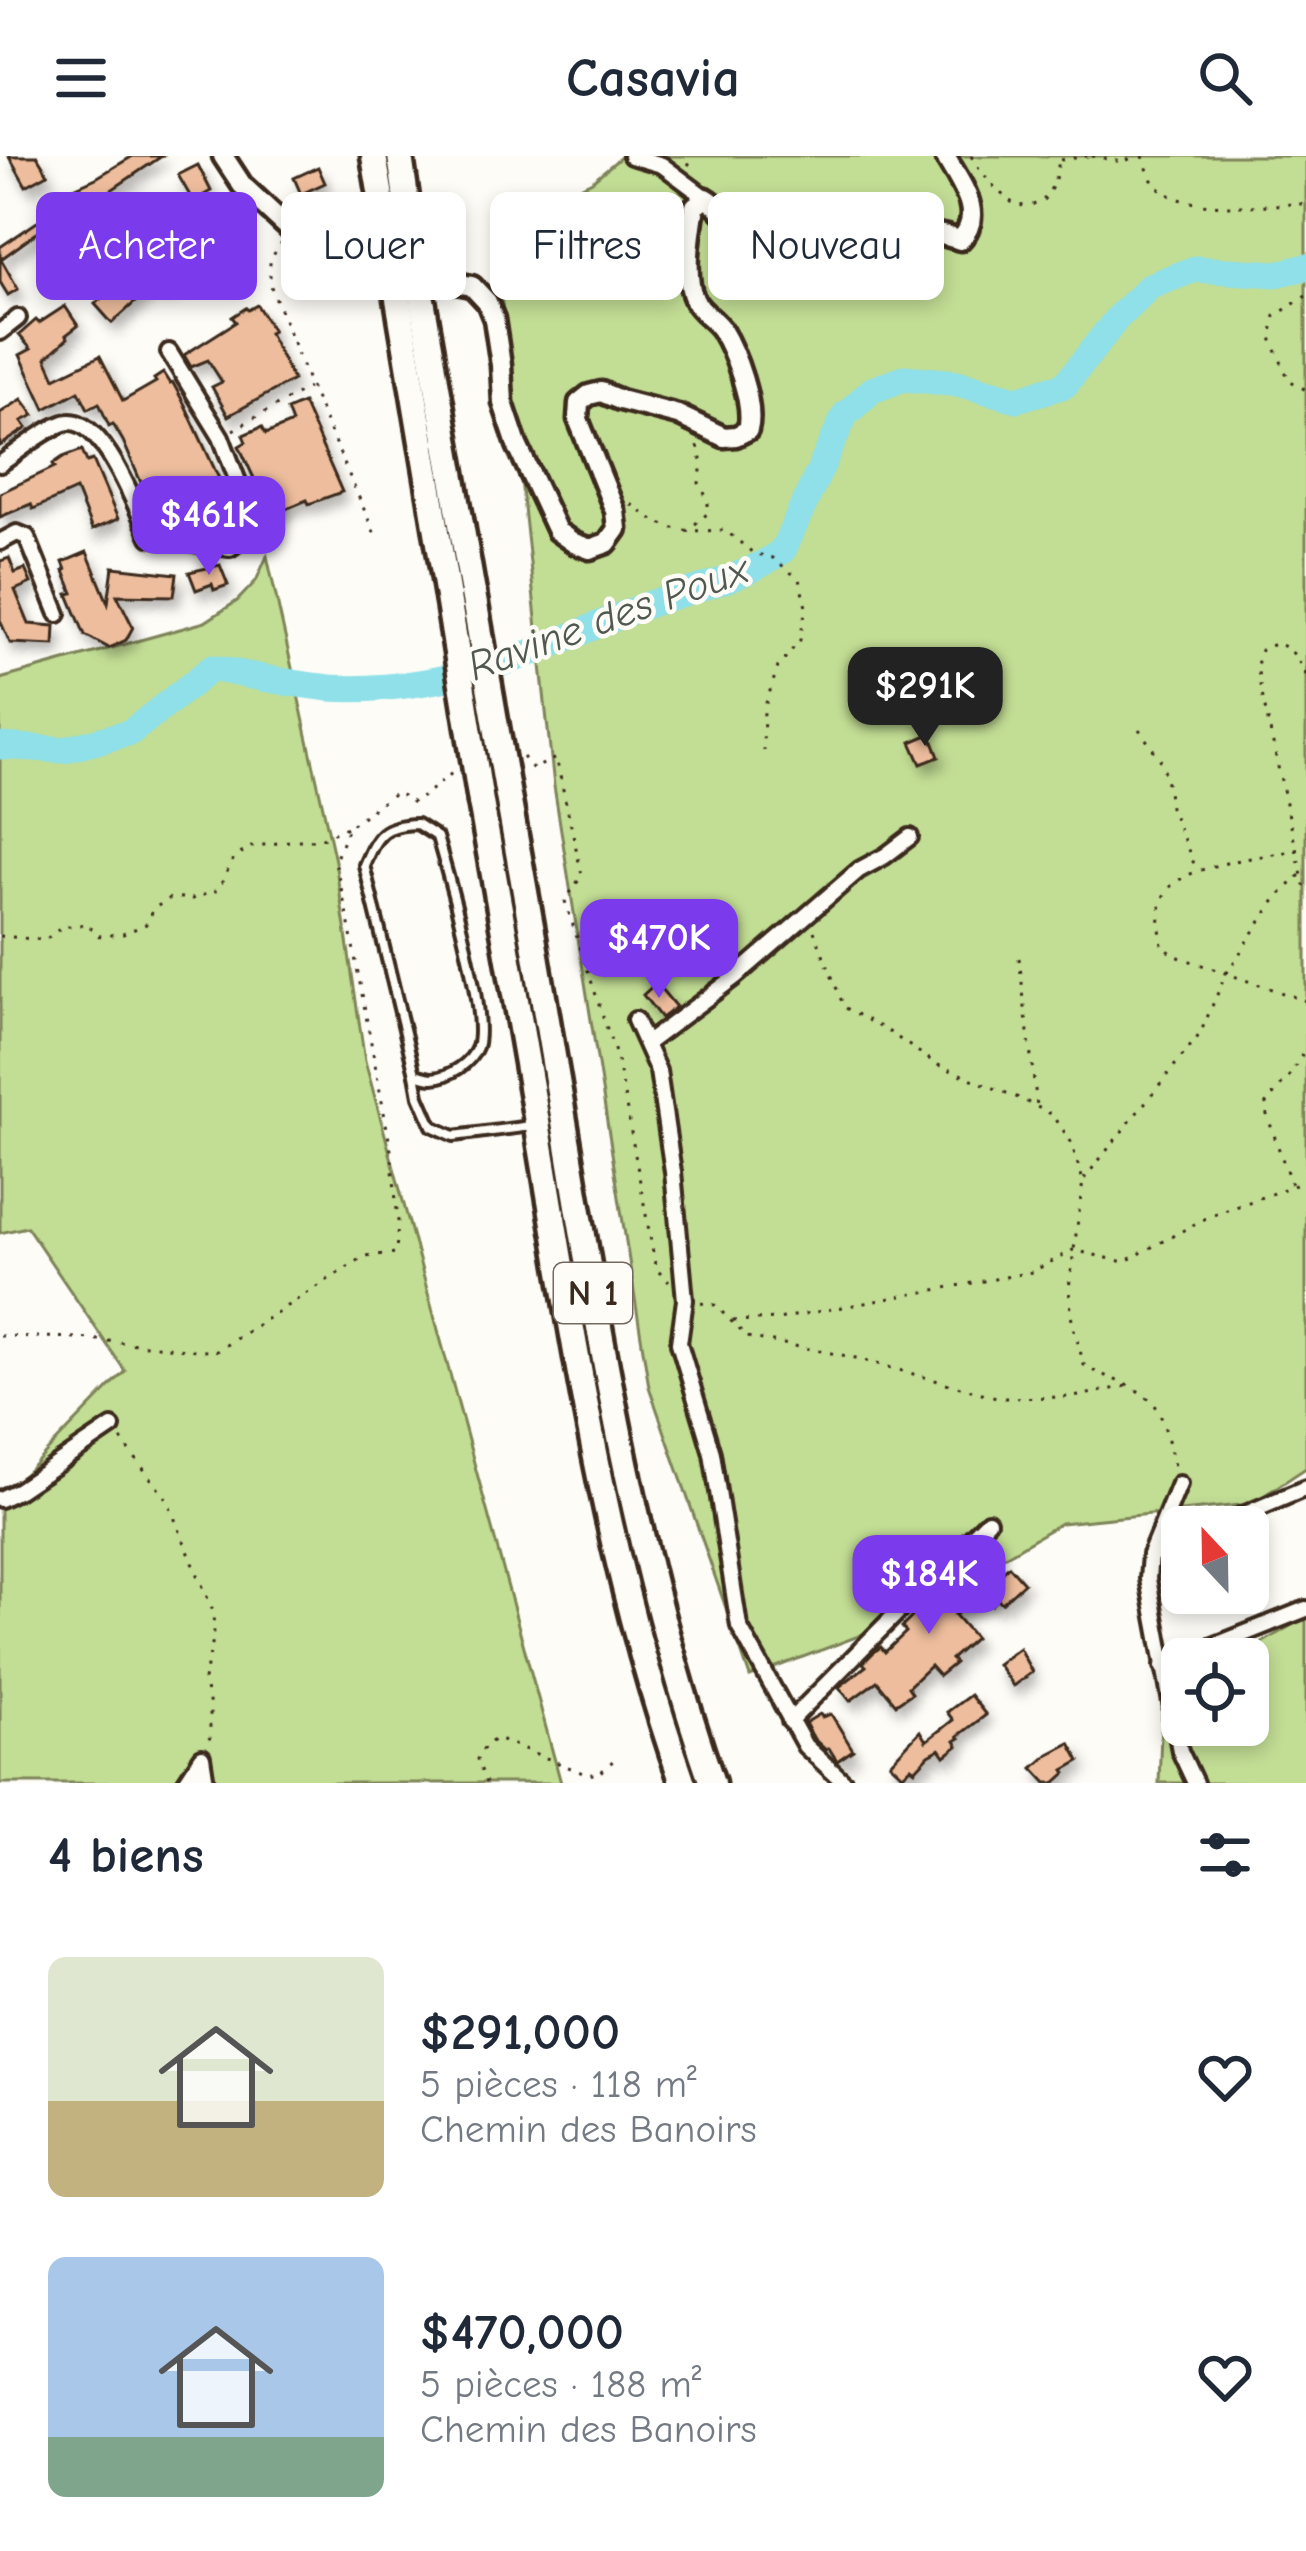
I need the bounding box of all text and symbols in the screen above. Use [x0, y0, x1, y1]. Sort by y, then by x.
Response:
icon: menu [48, 45, 114, 111]
icon: search [1192, 45, 1258, 111]
text: Casavia [566, 47, 740, 110]
chip: Acheter [36, 192, 257, 300]
chip: Louer [281, 192, 466, 300]
chip: Filtres [490, 192, 684, 300]
chip: Nouveau [708, 192, 944, 300]
pin: $461K [125, 476, 293, 578]
text: $461K [159, 492, 259, 537]
water label: Ravine des Poux [461, 544, 758, 691]
pin: $291K [841, 647, 1009, 749]
text: $291K [875, 663, 975, 708]
pin: $470K [575, 899, 743, 1001]
text: $470K [607, 915, 711, 960]
road number: N 1 [554, 1263, 632, 1323]
north arrow [1161, 1506, 1269, 1614]
map controls [1161, 1506, 1269, 1746]
pin: $184K [845, 1535, 1013, 1637]
text: $184K [879, 1551, 979, 1596]
button: locate [1161, 1638, 1269, 1746]
icon: filters [1192, 1822, 1258, 1888]
text: 4 biens [48, 1826, 204, 1885]
text: $291,000 [420, 2003, 620, 2062]
icon: home [144, 2005, 288, 2149]
icon: heart [1192, 2044, 1258, 2110]
text: 5 pièces · 118 m² [420, 2062, 697, 2107]
text: Chemin des Banoirs [420, 2107, 757, 2152]
text: $470,000 [420, 2303, 624, 2362]
icon: home [144, 2305, 288, 2449]
icon: heart [1192, 2344, 1258, 2410]
text: 5 pièces · 188 m² [420, 2362, 701, 2407]
text: Chemin des Banoirs [420, 2407, 757, 2452]

